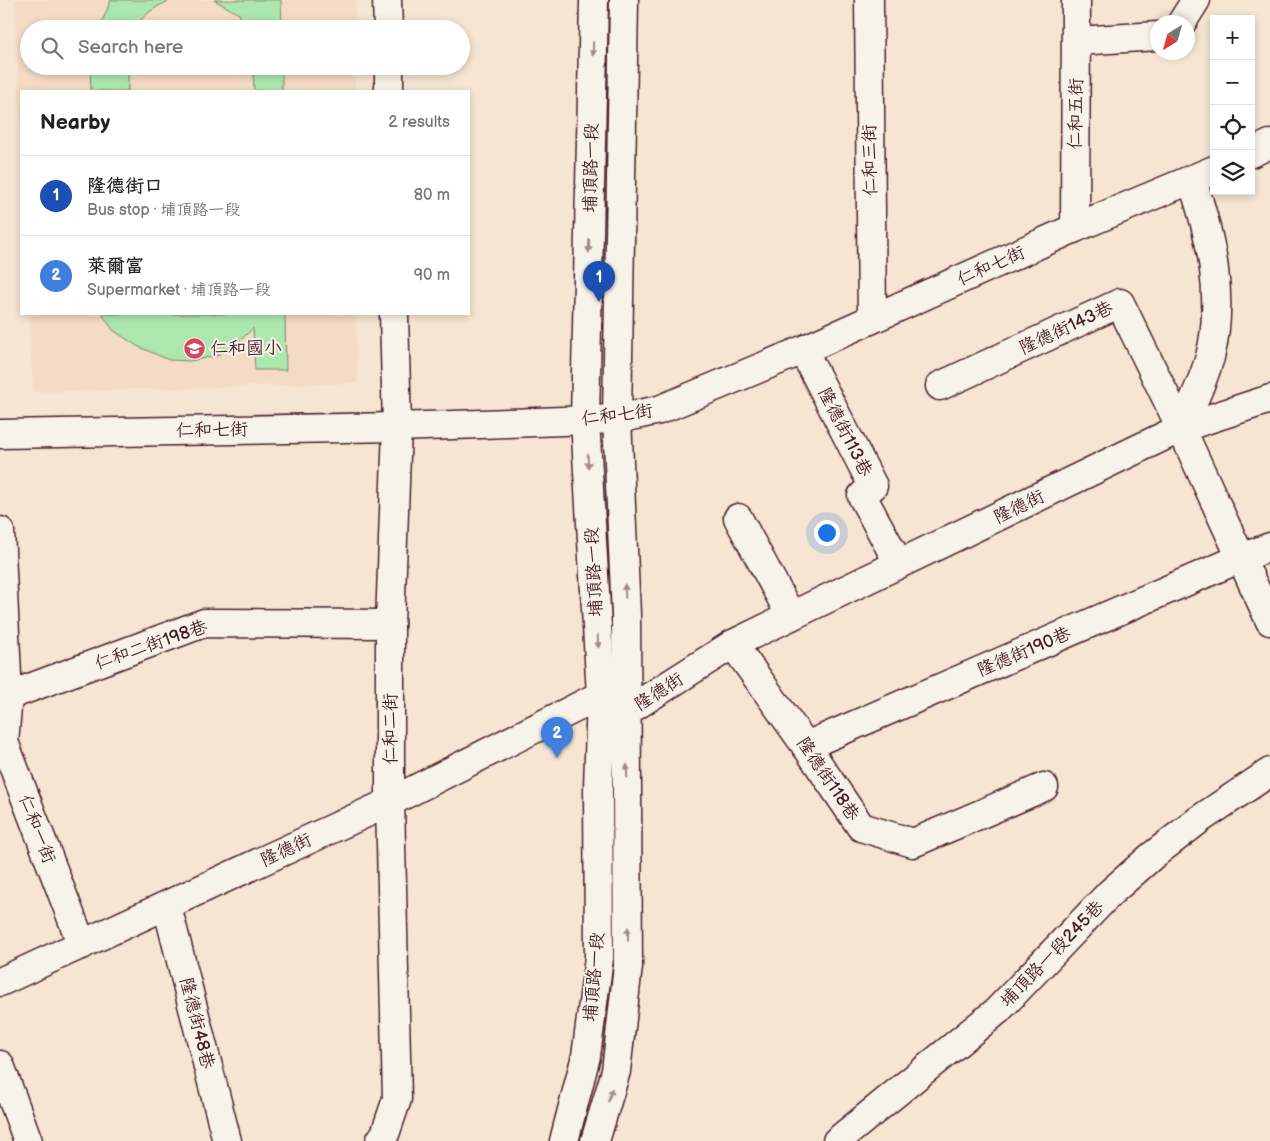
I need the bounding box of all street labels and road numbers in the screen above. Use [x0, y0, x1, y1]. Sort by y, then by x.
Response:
street label: 仁和五街 [1065, 78, 1087, 150]
street label: 埔頂路一段 [580, 123, 602, 213]
street label: 仁和三街 [859, 124, 881, 196]
street label: 仁和七街 [954, 242, 1028, 290]
street label: 隆德街143巷 [1016, 297, 1116, 359]
street label: 隆德街113巷 [814, 384, 876, 480]
street label: 仁和七街 [580, 400, 654, 430]
street label: 仁和七街 [176, 419, 248, 441]
street label: 隆德街 [990, 486, 1048, 528]
street label: 埔頂路一段 [581, 527, 607, 617]
street label: 仁和二街198巷 [92, 616, 210, 674]
street label: 隆德街190巷 [974, 623, 1074, 681]
street label: 隆德街 [631, 668, 687, 716]
street label: 仁和二街 [380, 693, 401, 765]
street label: 隆德街118巷 [792, 733, 864, 825]
street label: 仁和一街 [14, 792, 60, 866]
street label: 隆德街 [257, 829, 315, 871]
street label: 埔頂路一段245巷 [996, 896, 1108, 1012]
street label: 埔頂路一段 [580, 931, 608, 1023]
street label: 隆德街48巷 [176, 975, 218, 1071]

